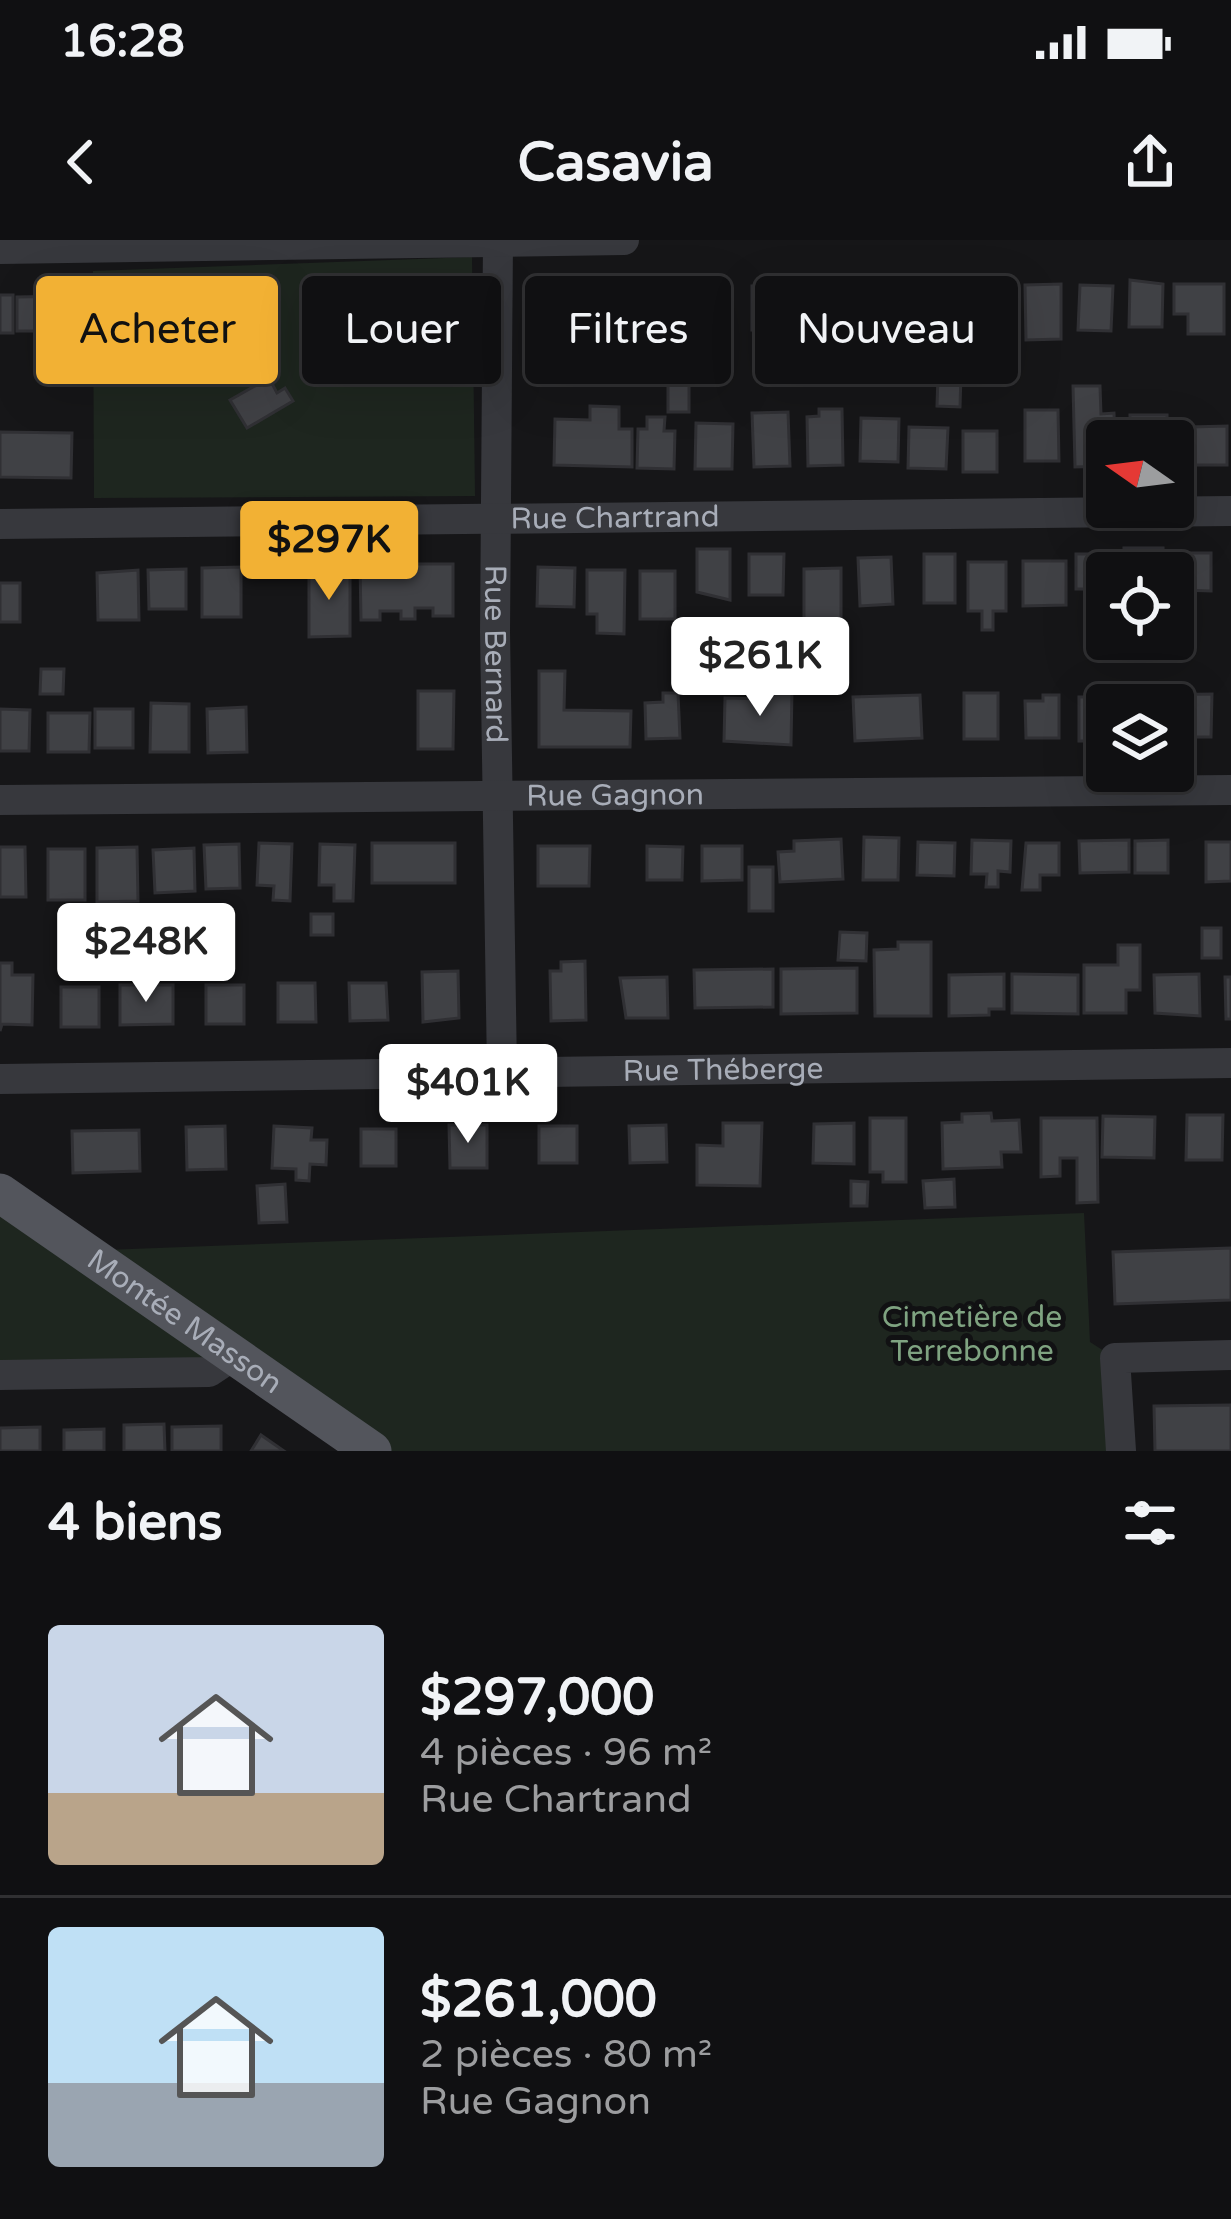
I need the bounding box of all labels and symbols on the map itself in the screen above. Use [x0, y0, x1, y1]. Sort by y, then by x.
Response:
north arrow [1086, 420, 1194, 528]
street label: Rue Chartrand [510, 498, 720, 537]
pin: $297K [245, 501, 413, 603]
street label: Rue Bernard [476, 564, 515, 744]
pin: $261K [676, 617, 844, 719]
street label: Rue Gagnon [526, 776, 704, 814]
pin: $248K [62, 903, 230, 1005]
pin: $401K [384, 1044, 552, 1146]
street label: Rue Théberge [622, 1050, 824, 1089]
street label: Montée Masson [80, 1241, 290, 1402]
park label: Cimetière de Terrebonne [882, 1299, 1062, 1370]

